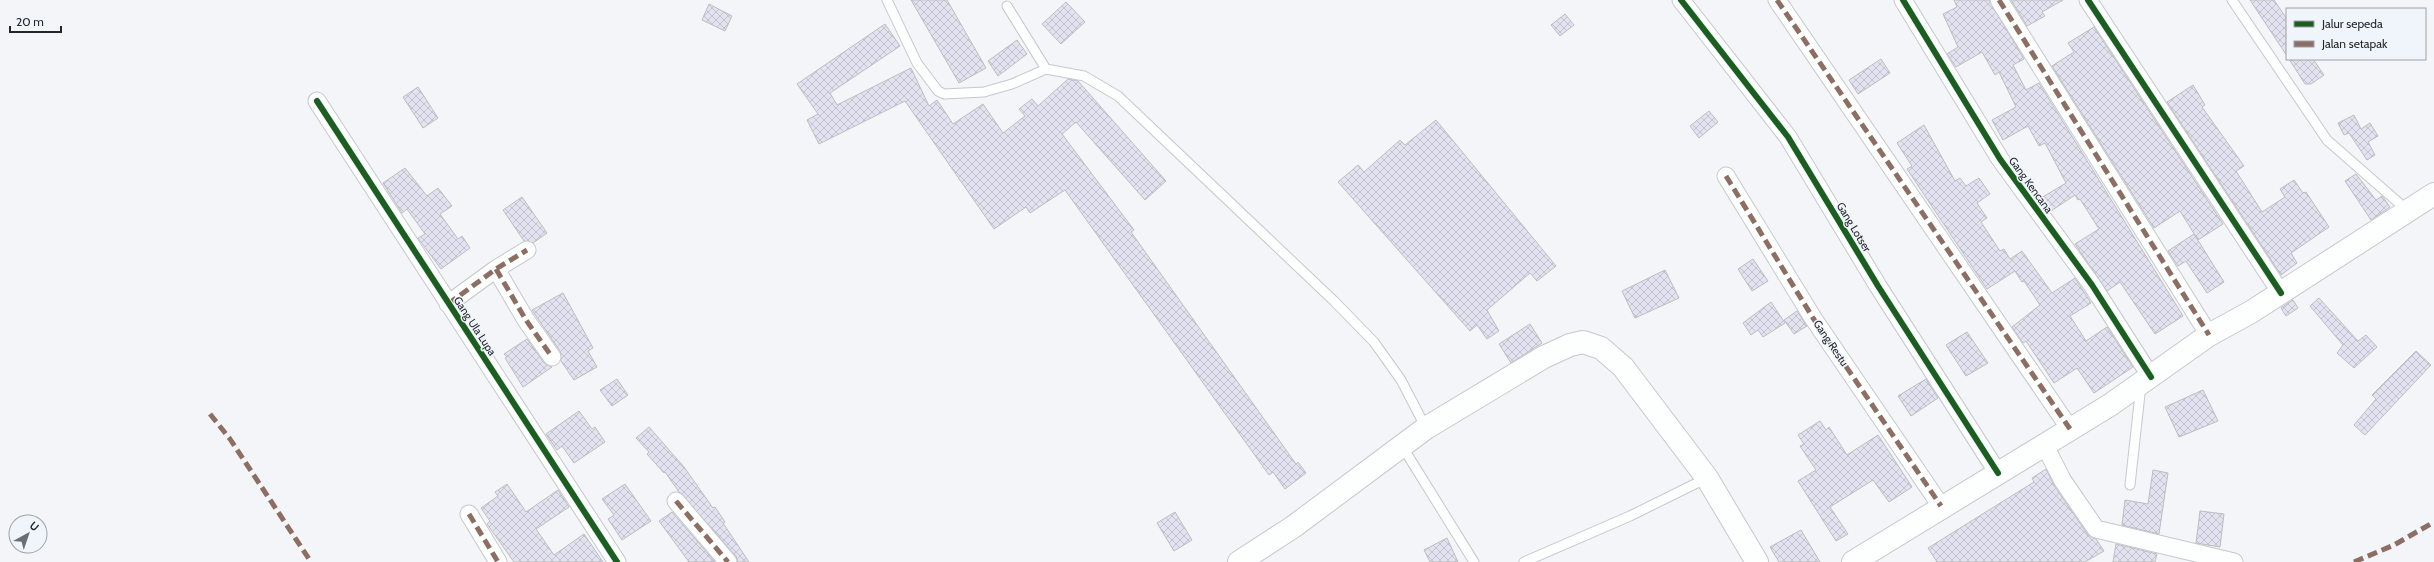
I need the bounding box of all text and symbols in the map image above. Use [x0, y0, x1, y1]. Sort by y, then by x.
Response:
scale bar [10, 8, 61, 34]
legend [2286, 8, 2426, 60]
text: 20 m [16, 14, 44, 29]
text: Jalur sepeda [2321, 16, 2383, 31]
text: Jalan setapak [2321, 36, 2388, 51]
street label: Gang Kencana [2006, 154, 2057, 216]
street label: Gang Lotser [1834, 200, 1875, 255]
street label: Gang Ula Lupa [451, 294, 500, 359]
street label: Gang Restu [1810, 317, 1852, 369]
north arrow [8, 514, 48, 554]
text: U [27, 518, 42, 534]

